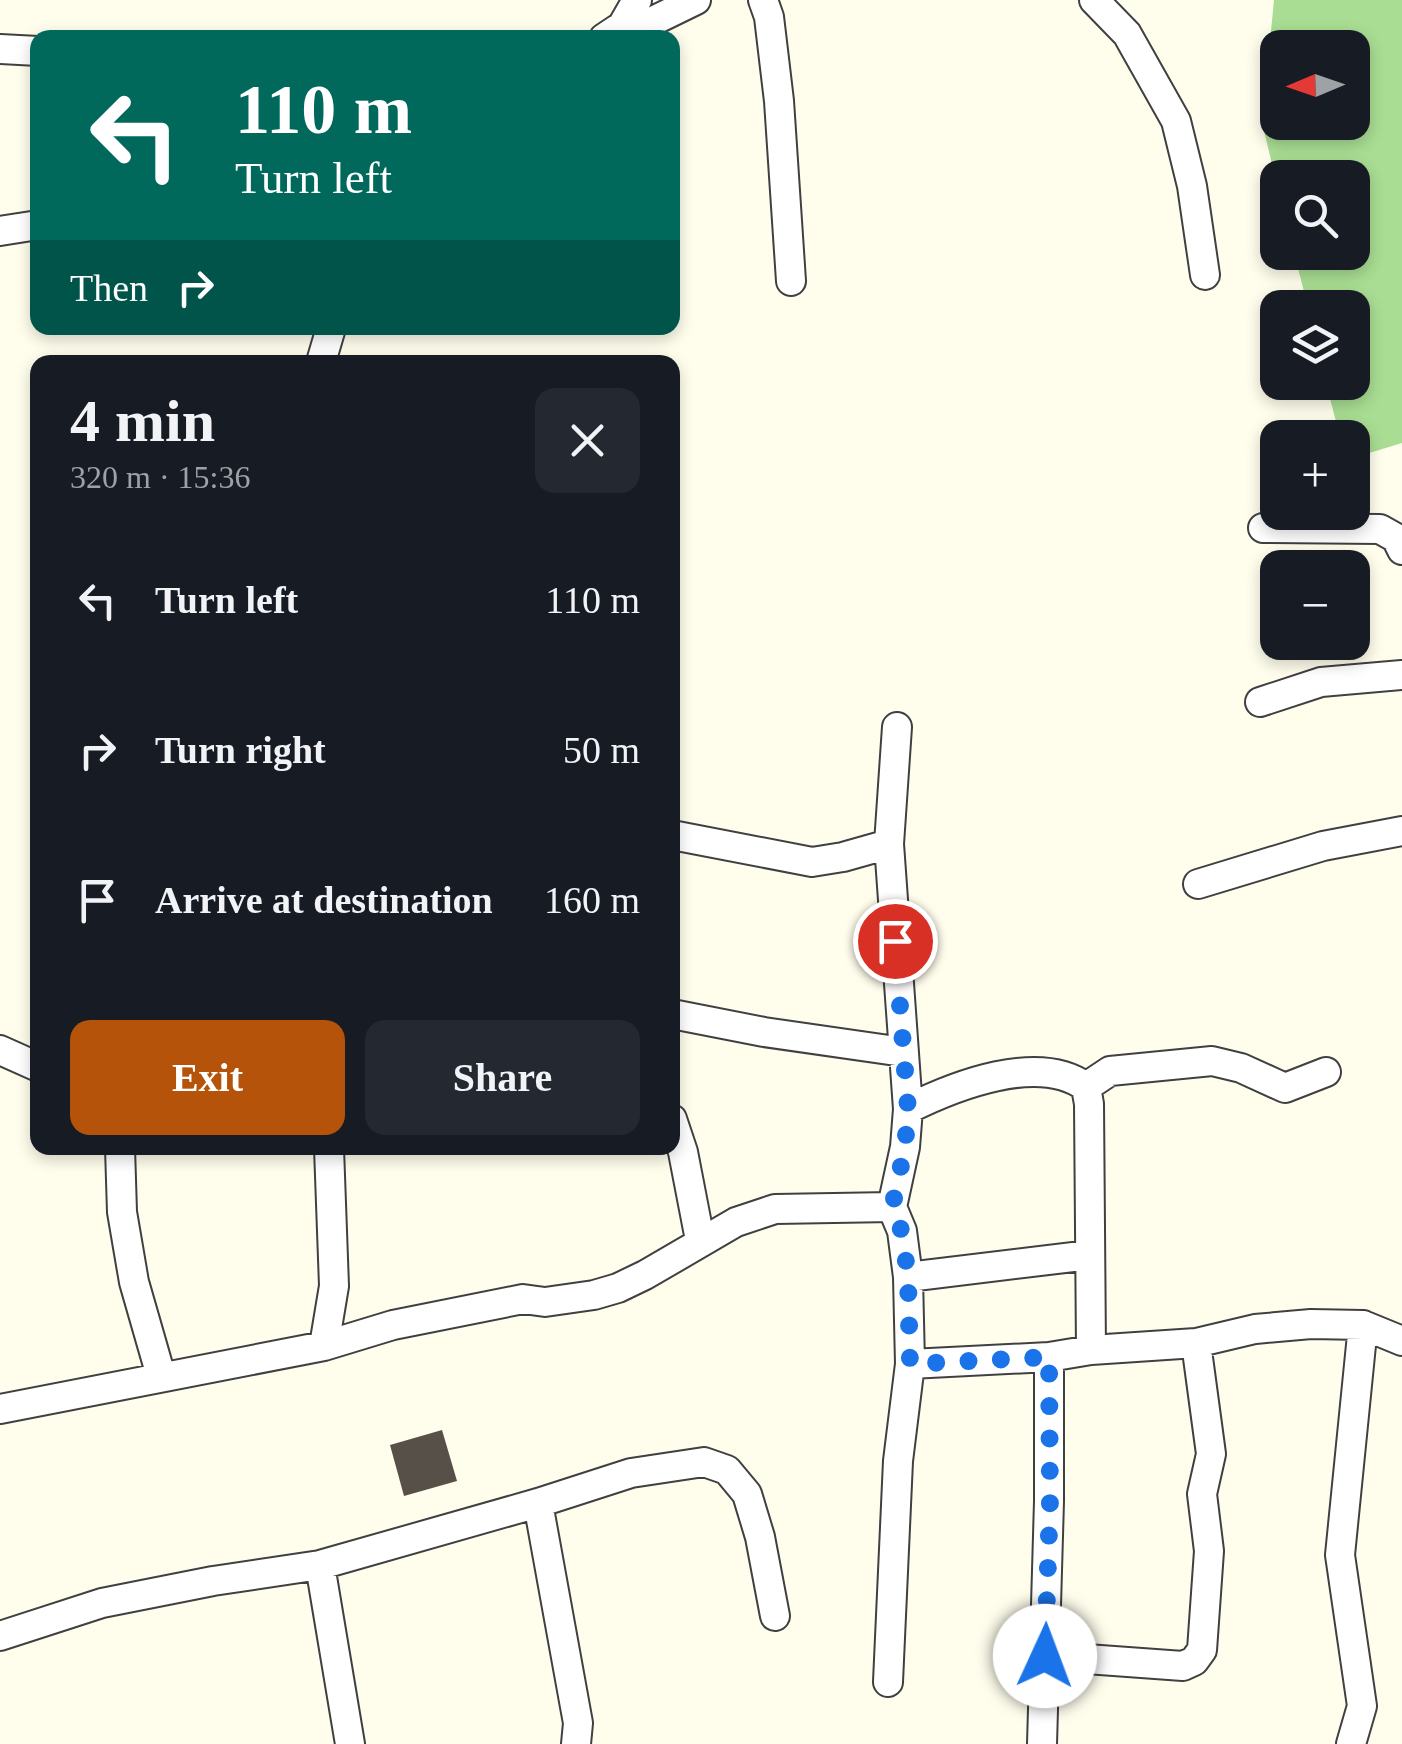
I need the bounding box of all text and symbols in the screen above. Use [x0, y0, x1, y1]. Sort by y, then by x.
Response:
north arrow [1260, 30, 1370, 140]
map controls [1260, 30, 1370, 660]
icon: left [70, 70, 200, 200]
text: 110 m [235, 71, 412, 148]
text: Turn left [235, 153, 392, 203]
button: search [1260, 160, 1370, 270]
icon: right [168, 260, 223, 315]
text: Then [70, 267, 148, 309]
button: layers [1260, 290, 1370, 400]
text: 4 min [70, 388, 215, 454]
button: close [535, 388, 640, 493]
button: + [1260, 420, 1370, 530]
text: 320 m · 15:36 [70, 459, 250, 495]
button: − [1260, 550, 1370, 660]
icon: left [70, 573, 125, 628]
text: Turn left [155, 579, 298, 621]
text: 110 m [545, 579, 640, 621]
icon: right [70, 723, 125, 778]
text: Turn right [155, 729, 326, 771]
text: 50 m [563, 729, 640, 771]
icon: arrive [70, 873, 125, 928]
text: Arrive at destination [155, 879, 493, 921]
text: 160 m [544, 879, 640, 921]
pin [853, 899, 938, 984]
icon: arrive [868, 914, 923, 969]
button: Exit [70, 1020, 345, 1135]
button: Share [365, 1020, 640, 1135]
position arrow [993, 1604, 1097, 1708]

